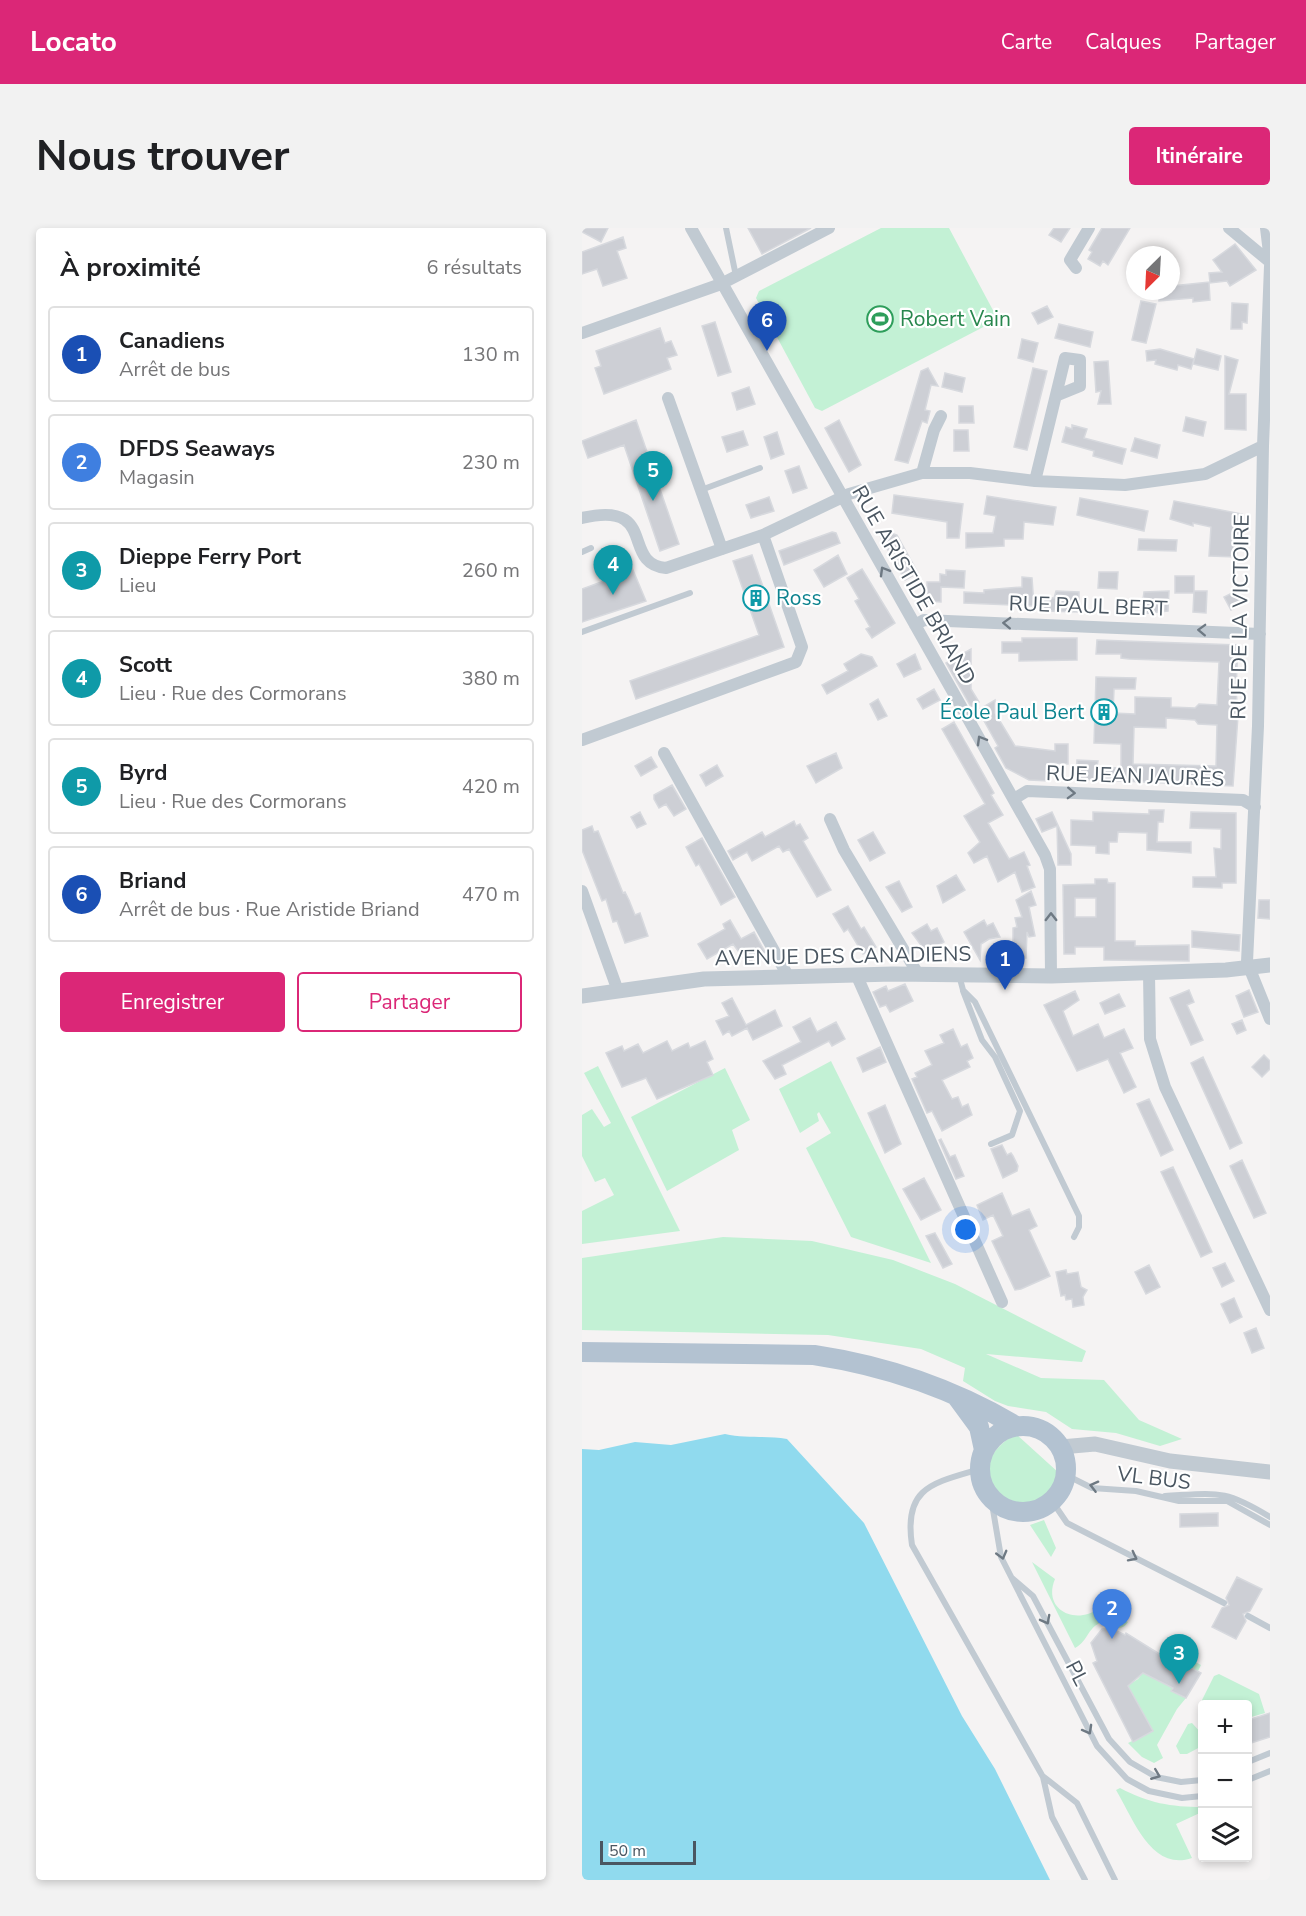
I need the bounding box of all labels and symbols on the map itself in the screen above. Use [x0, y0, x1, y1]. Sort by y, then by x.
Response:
north arrow [1126, 246, 1180, 300]
pin: 6 [748, 302, 786, 351]
sports icon: Robert Vain [865, 304, 895, 334]
place label: Robert Vain [900, 305, 1011, 333]
pin: 5 [634, 452, 672, 501]
street label: RUE ARISTIDE BRIAND [845, 480, 983, 690]
street label: RUE DE LA VICTOIRE [1224, 514, 1256, 720]
pin: 4 [594, 546, 633, 595]
one-way arrow [880, 567, 891, 577]
building icon: Ross [741, 583, 771, 613]
place label: Ross [776, 584, 822, 612]
street label: RUE PAUL BERT [1008, 589, 1168, 623]
one-way arrow [1002, 616, 1011, 629]
one-way arrow [1197, 624, 1206, 636]
building icon: École Paul Bert [1089, 697, 1119, 727]
place label: École Paul Bert [940, 698, 1085, 726]
one-way arrow [977, 736, 988, 746]
street label: RUE JEAN JAURÈS [1045, 759, 1225, 793]
one-way arrow [1066, 787, 1075, 800]
one-way arrow [1045, 913, 1057, 922]
street label: AVENUE DES CANADIENS [714, 940, 972, 972]
pin: 1 [986, 940, 1024, 990]
your location [951, 1215, 980, 1244]
street label: VL BUS [1115, 1459, 1192, 1496]
one-way arrow [1089, 1481, 1099, 1494]
one-way arrow [1127, 1549, 1138, 1561]
one-way arrow [994, 1550, 1007, 1560]
pin: 2 [1092, 1590, 1132, 1639]
one-way arrow [1039, 1614, 1050, 1625]
pin: 3 [1160, 1634, 1198, 1684]
street label: PL [1059, 1656, 1095, 1691]
one-way arrow [1081, 1723, 1092, 1734]
one-way arrow [1150, 1768, 1161, 1781]
scale bar [600, 1838, 696, 1866]

